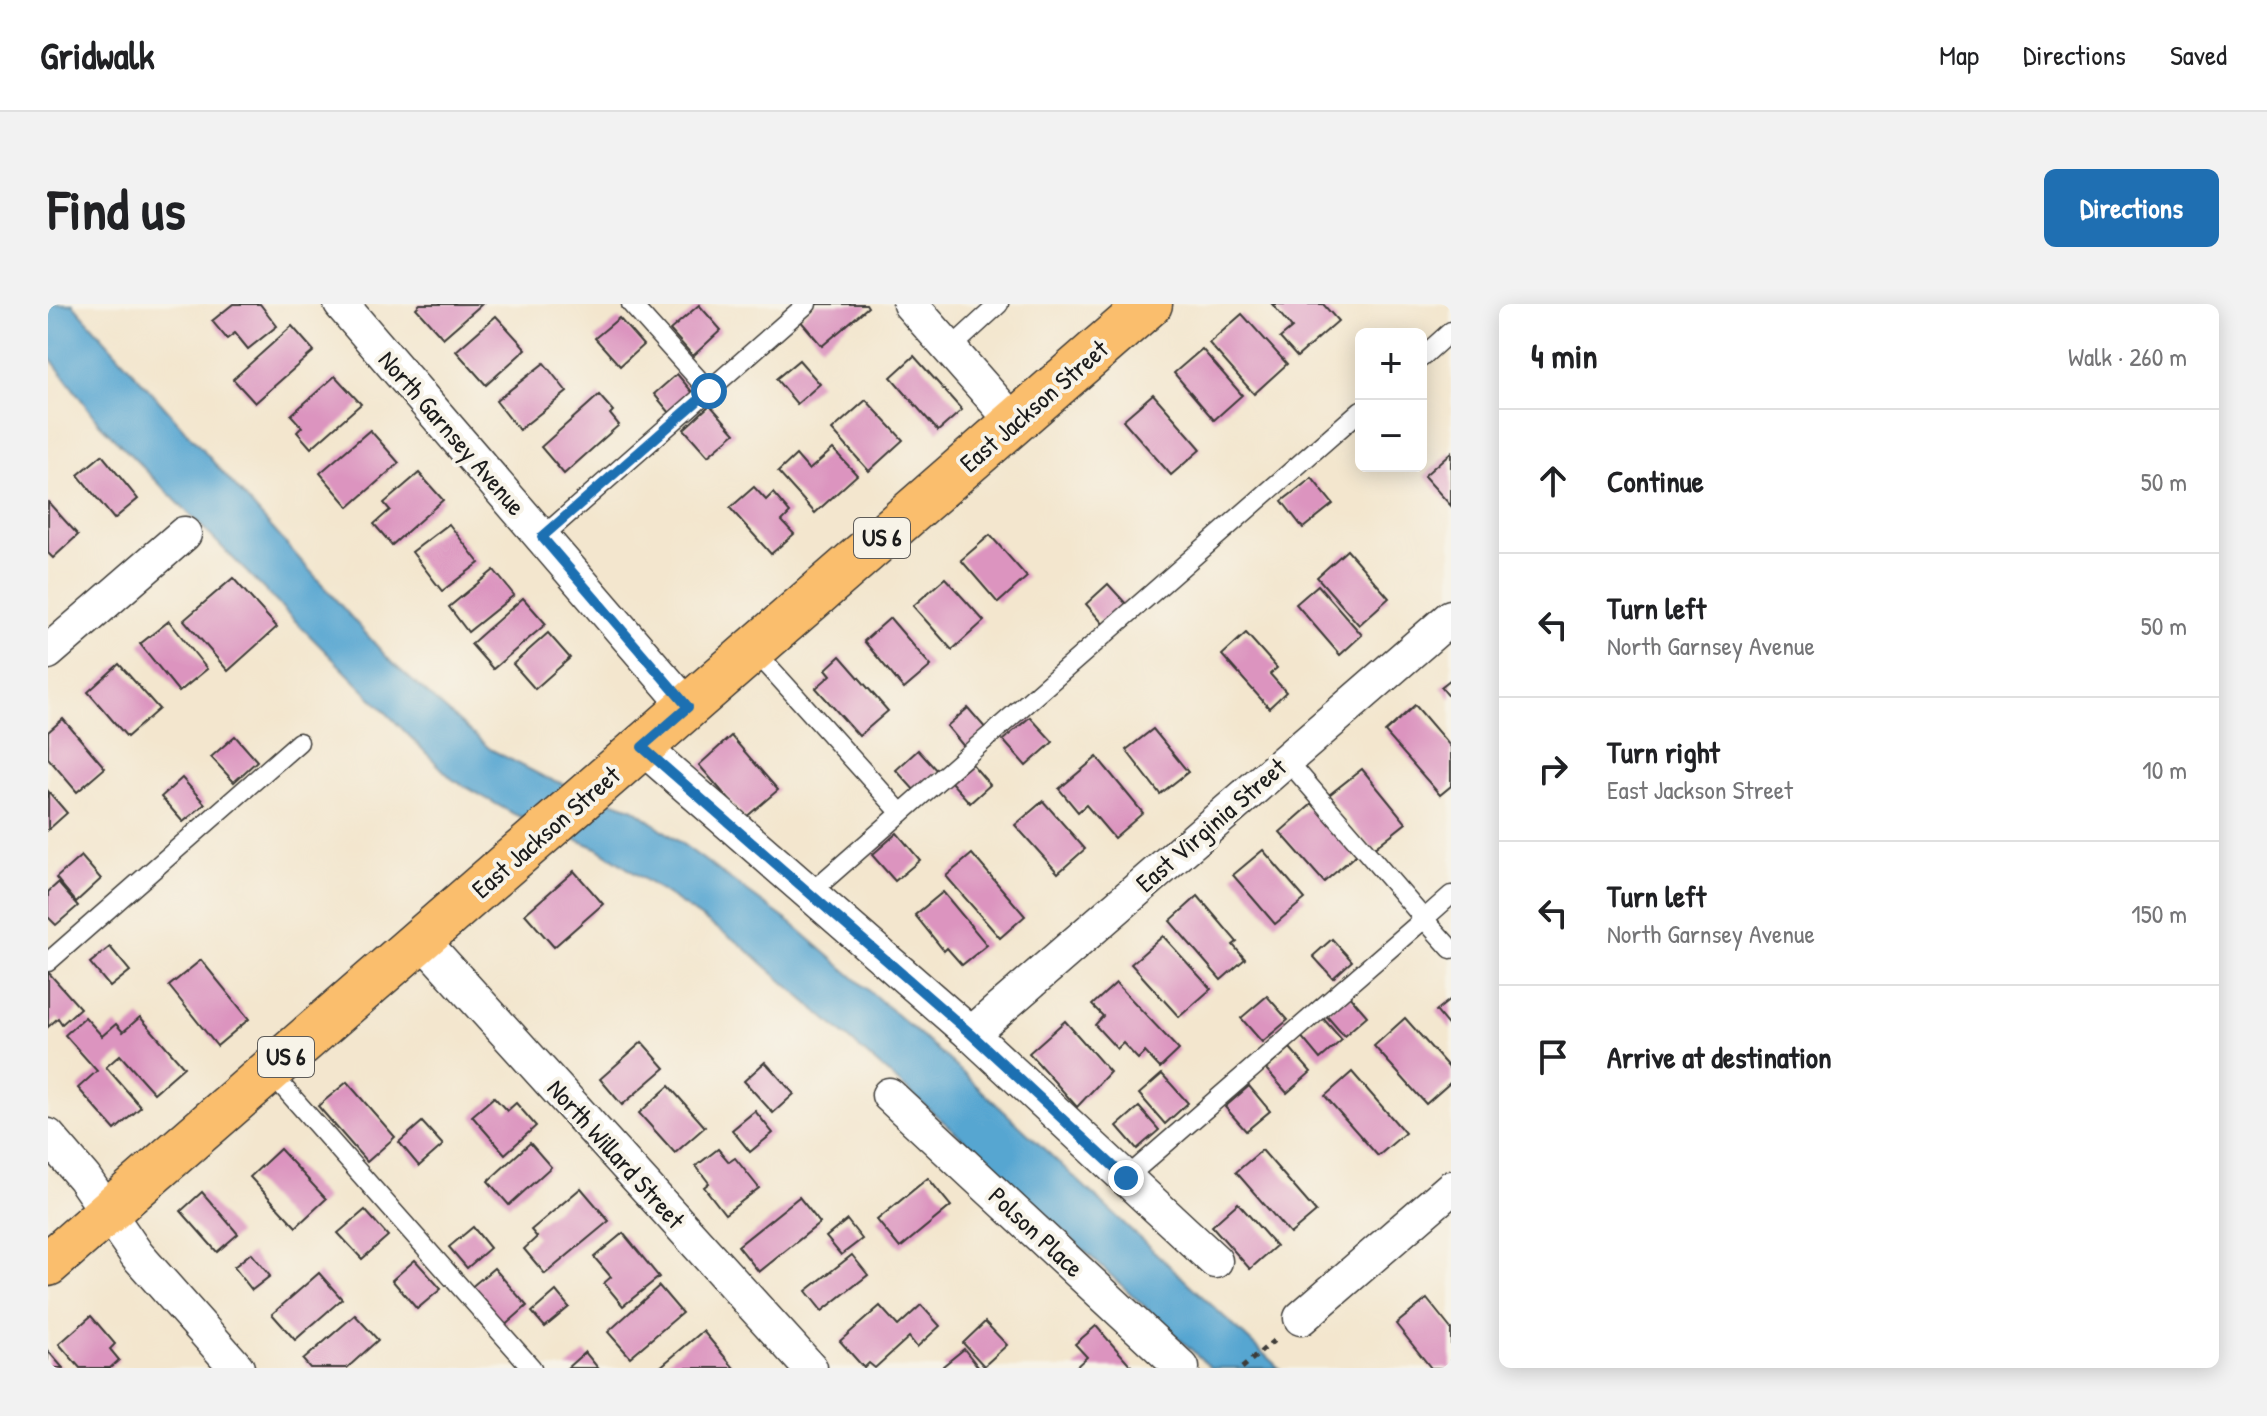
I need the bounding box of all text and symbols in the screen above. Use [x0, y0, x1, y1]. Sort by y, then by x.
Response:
text: Gridwalk [40, 29, 155, 81]
text: Map [1939, 36, 1979, 74]
text: Directions [2023, 36, 2126, 74]
text: Saved [2170, 36, 2227, 74]
button: Directions [2044, 169, 2219, 247]
text: Find us [48, 171, 186, 246]
map controls [1355, 328, 1427, 472]
button: + [1355, 328, 1427, 400]
street label: East Jackson Street [952, 331, 1116, 480]
text: 4 min [1531, 333, 1598, 379]
text: Walk · 260 m [2068, 339, 2187, 374]
street label: North Garnsey Avenue [371, 343, 534, 523]
route start [691, 373, 727, 409]
button: − [1355, 400, 1427, 472]
icon: ahead [1531, 459, 1575, 503]
text: Continue [1607, 461, 1704, 501]
text: 50 m [2141, 464, 2187, 499]
road number: US 6 [854, 518, 910, 558]
text: Turn left [1607, 588, 1706, 628]
icon: left [1531, 603, 1575, 647]
text: 50 m [2141, 608, 2187, 643]
text: North Garnsey Avenue [1607, 628, 1815, 663]
text: Turn right [1607, 732, 1720, 772]
icon: right [1531, 747, 1575, 791]
street label: East Virginia Street [1128, 749, 1294, 900]
text: 10 m [2142, 752, 2187, 787]
street label: East Jackson Street [464, 757, 628, 906]
text: East Jackson Street [1607, 772, 1793, 807]
text: Turn left [1607, 876, 1706, 916]
icon: left [1531, 891, 1575, 935]
text: 150 m [2131, 896, 2187, 931]
text: North Garnsey Avenue [1607, 916, 1815, 951]
icon: arrive [1531, 1035, 1575, 1079]
road number: US 6 [258, 1037, 314, 1077]
text: Arrive at destination [1607, 1037, 1832, 1077]
street label: North Willard Street [540, 1071, 694, 1237]
route end [1108, 1160, 1144, 1196]
street label: Polson Place [981, 1179, 1091, 1285]

